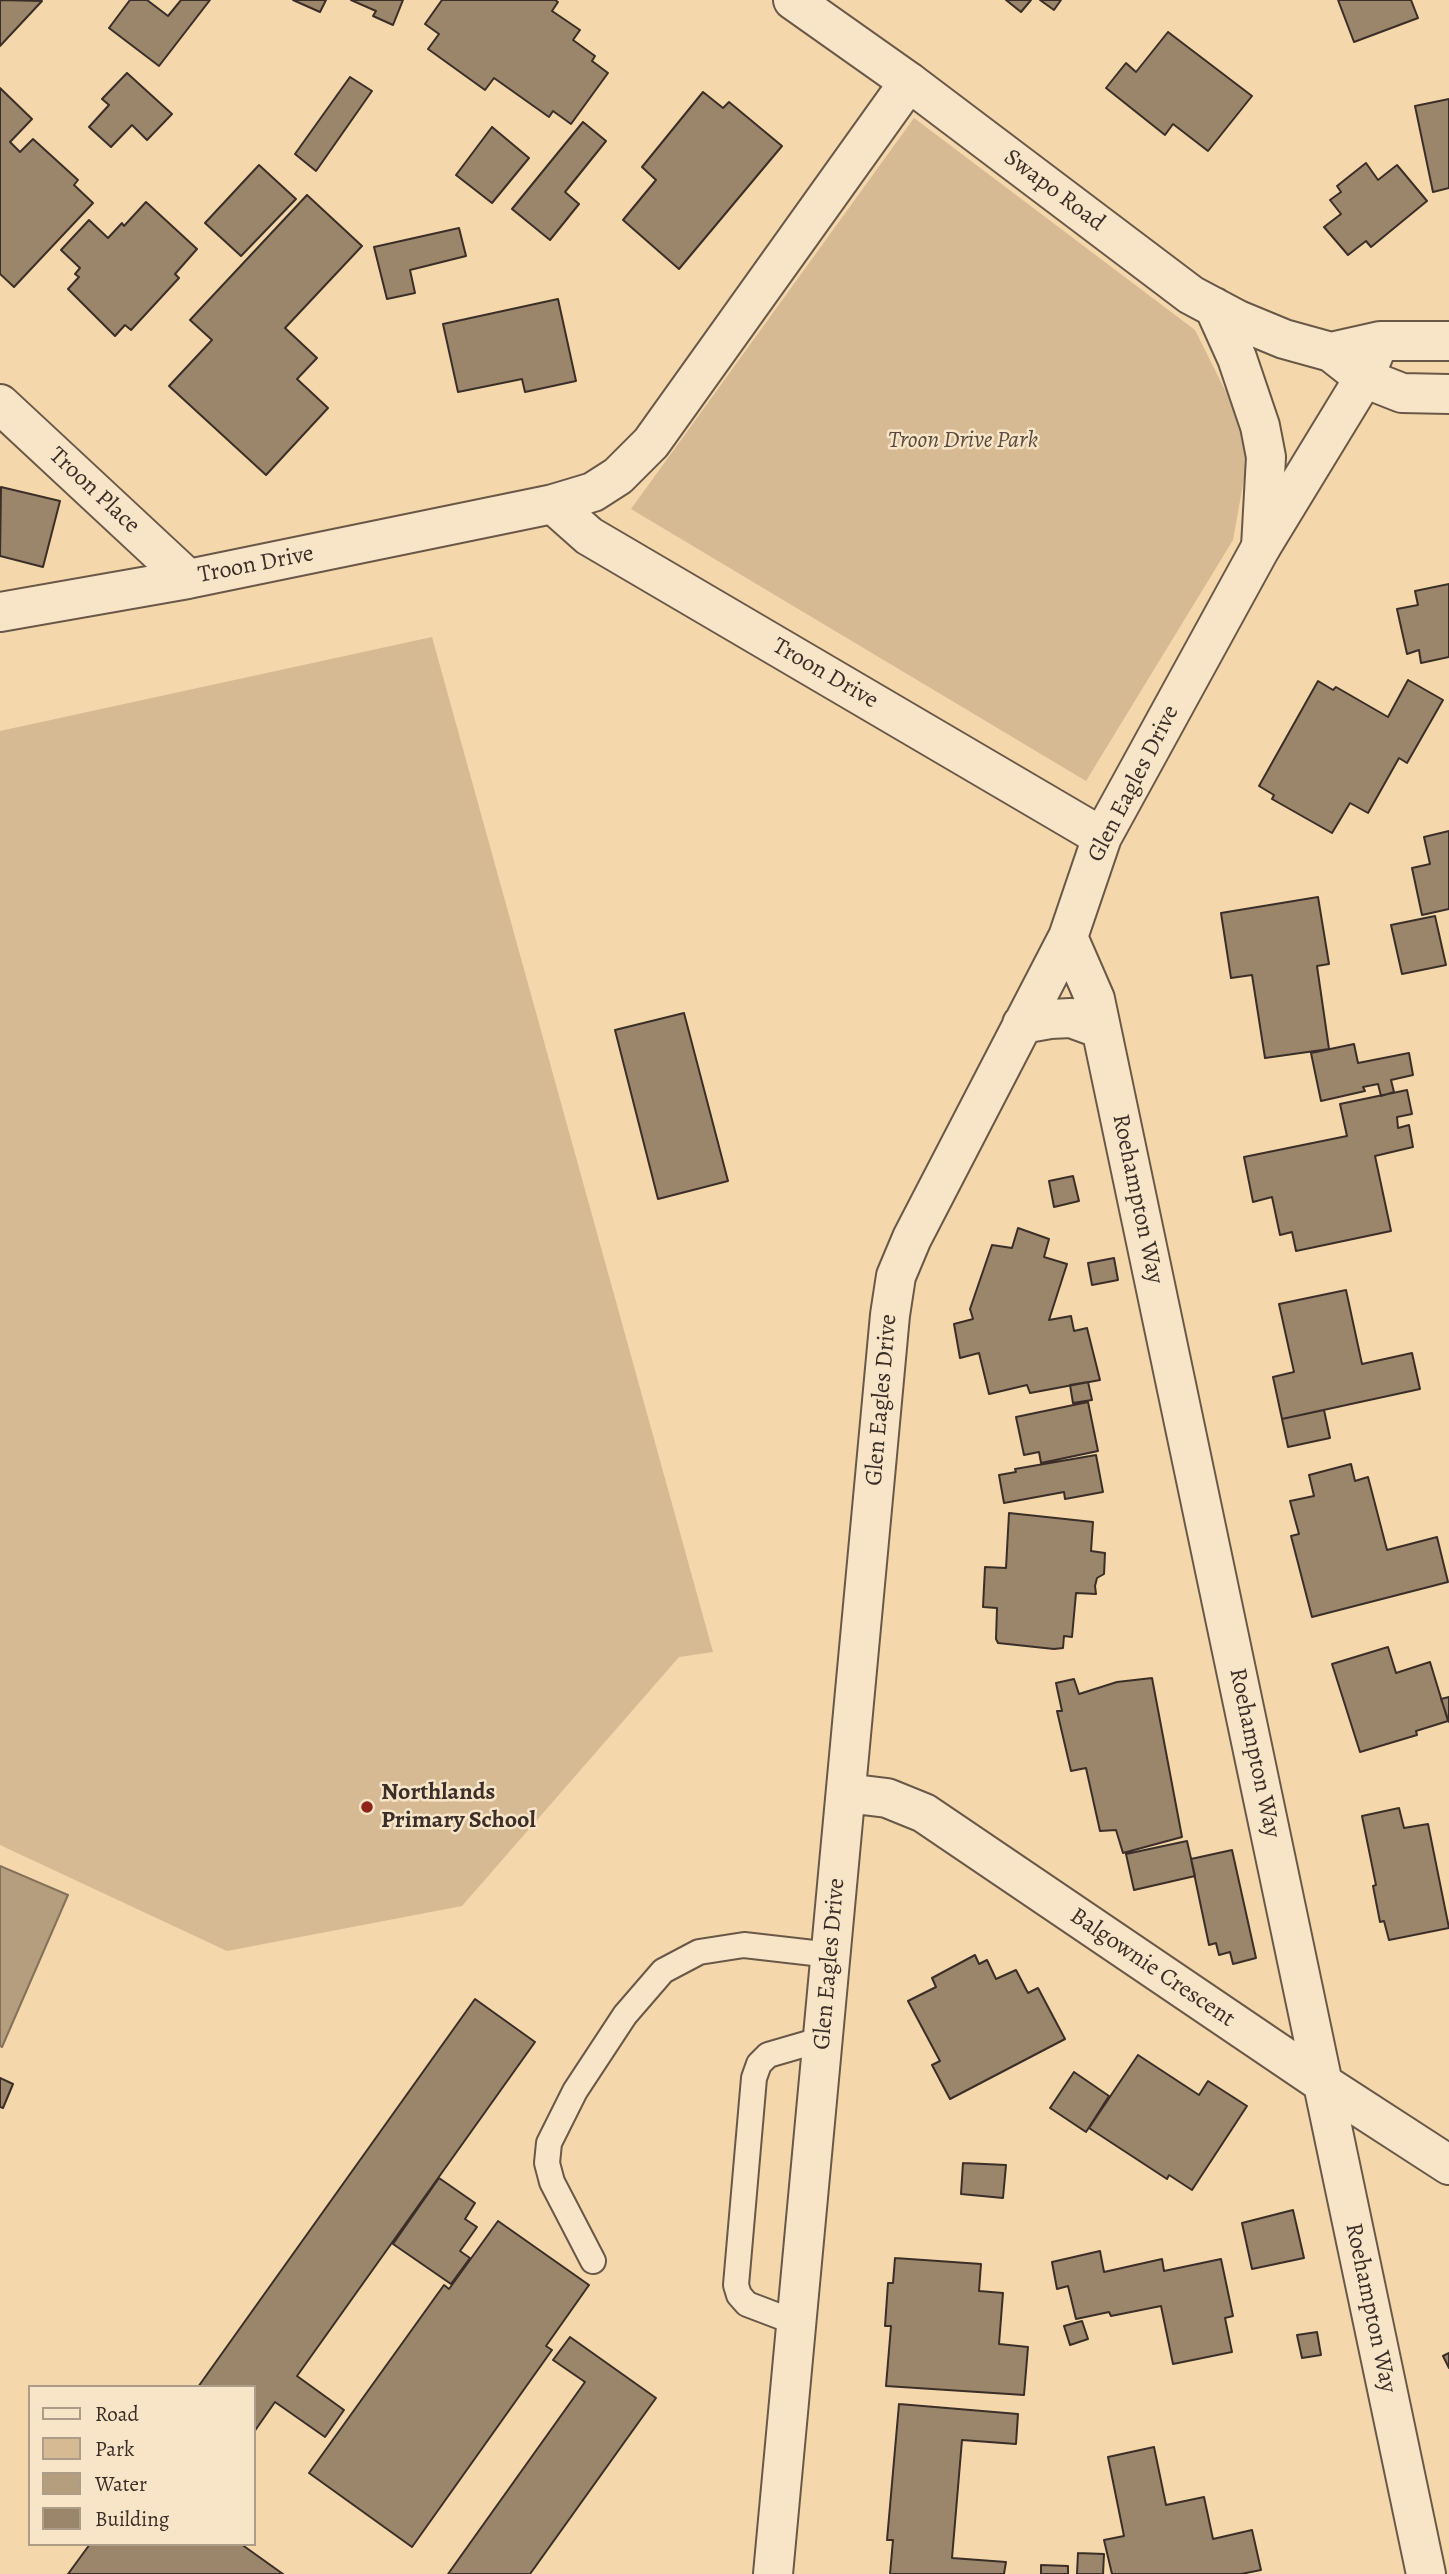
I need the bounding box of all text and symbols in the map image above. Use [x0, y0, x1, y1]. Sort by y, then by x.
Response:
street label: Swapo Road [998, 144, 1110, 238]
park label: Troon Drive Park [888, 427, 1038, 455]
street label: Troon Place [43, 442, 145, 540]
street label: Troon Drive [196, 540, 316, 590]
street label: Troon Drive [767, 632, 883, 716]
street label: Glen Eagles Drive [1082, 701, 1186, 867]
street label: Roehampton Way [1105, 1111, 1169, 1287]
street label: Glen Eagles Drive [860, 1313, 904, 1487]
street label: Roehampton Way [1222, 1665, 1286, 1841]
place label: Northlands Primary School [381, 1779, 536, 1835]
marker: Northlands Primary School [359, 1799, 375, 1815]
street label: Glen Eagles Drive [808, 1877, 852, 2051]
street label: Balgownie Crescent [1064, 1902, 1240, 2034]
street label: Roehampton Way [1338, 2220, 1402, 2396]
legend [28, 2385, 256, 2546]
text: Road [95, 2400, 139, 2428]
text: Park [95, 2435, 134, 2463]
text: Water [95, 2470, 147, 2498]
text: Building [95, 2505, 169, 2533]

